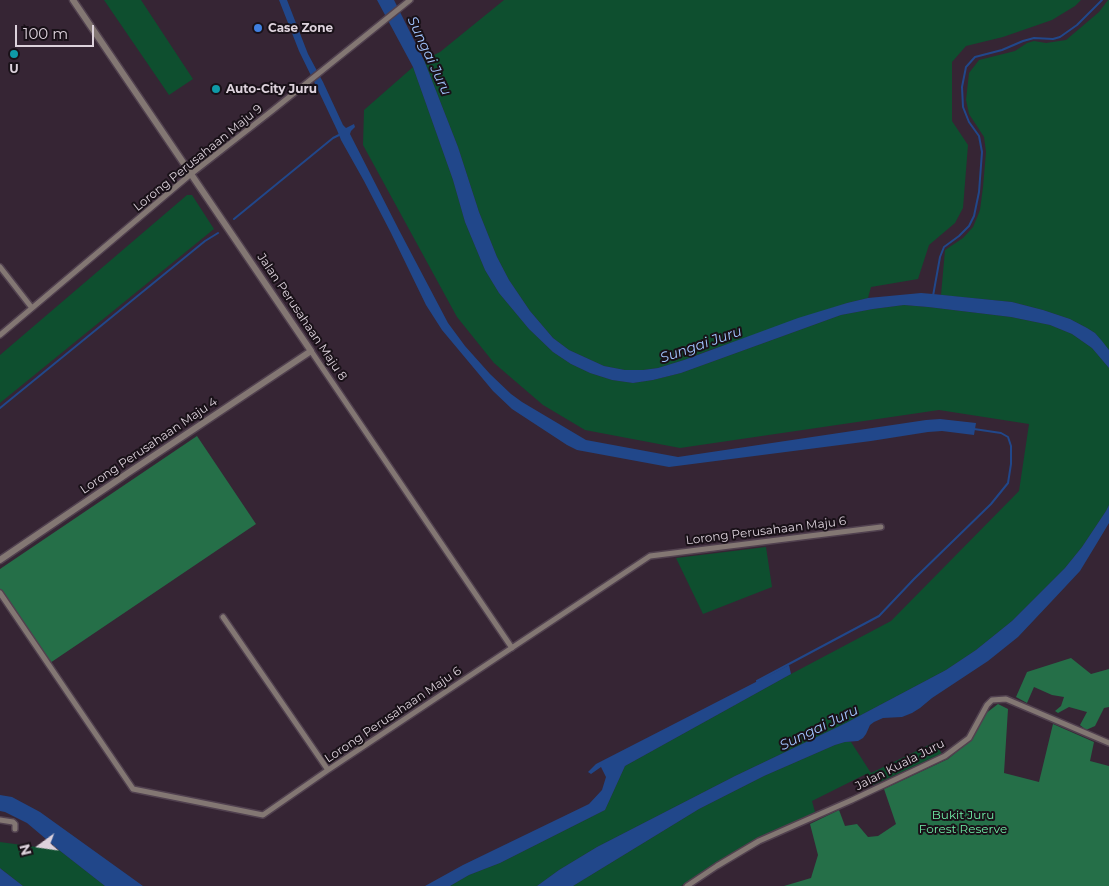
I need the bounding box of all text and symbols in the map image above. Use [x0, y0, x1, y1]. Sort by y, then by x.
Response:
water label: Sungai Juru [403, 14, 455, 98]
scale bar [18, 15, 96, 47]
place label: Case Zone [268, 21, 333, 35]
marker: Case Zone [252, 22, 264, 34]
text: 100 m [23, 24, 68, 43]
marker: U [8, 48, 20, 60]
place label: U [9, 62, 19, 76]
place label: Auto-City Juru [226, 82, 317, 96]
marker: Auto-City Juru [210, 83, 222, 95]
street label: Lorong Perusahaan Maju 9 [131, 102, 265, 214]
street label: Jalan Perusahaan Maju 8 [254, 251, 350, 383]
water label: Sungai Juru [658, 323, 744, 367]
street label: Lorong Perusahaan Maju 4 [78, 395, 220, 497]
street label: Lorong Perusahaan Maju 6 [685, 514, 847, 548]
street label: Lorong Perusahaan Maju 6 [322, 664, 464, 766]
water label: Sungai Juru [777, 702, 861, 754]
street label: Jalan Kuala Juru [853, 736, 947, 794]
park label: Bukit Juru Forest Reserve [919, 808, 1007, 836]
north arrow [15, 821, 65, 871]
text: N [15, 842, 36, 857]

